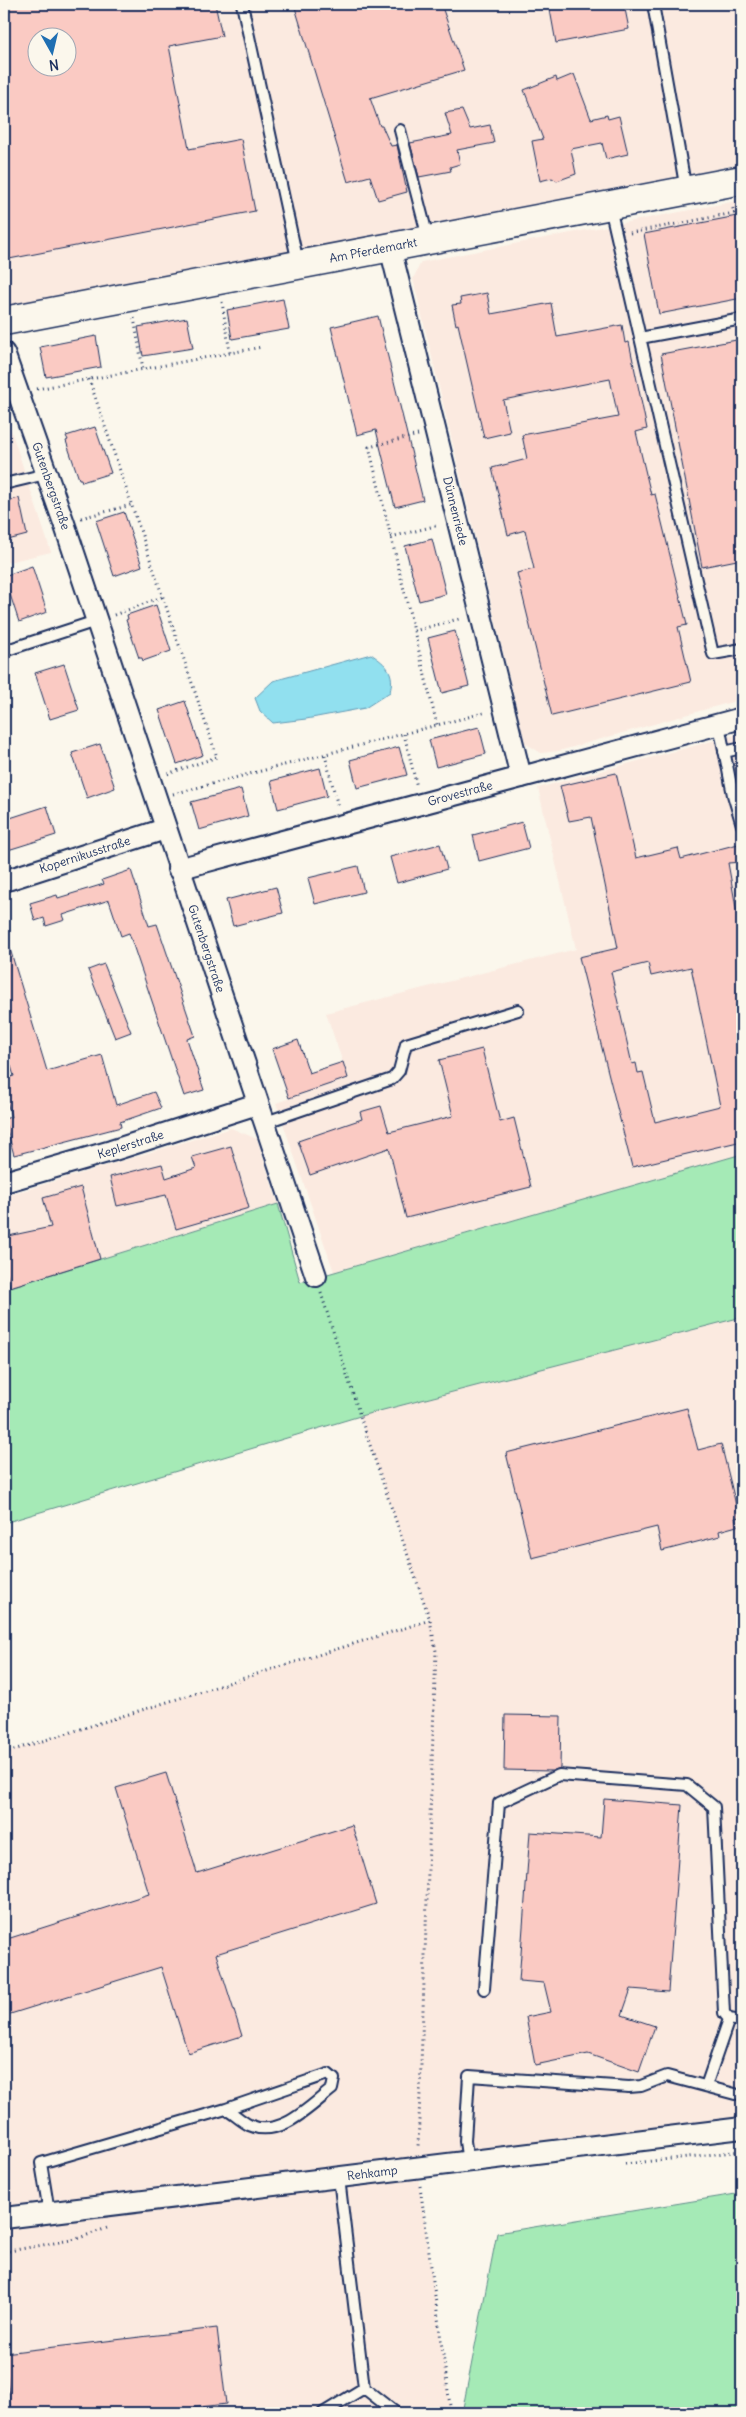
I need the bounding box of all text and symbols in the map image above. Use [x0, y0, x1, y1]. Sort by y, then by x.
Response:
north arrow [28, 28, 78, 78]
text: N [48, 55, 60, 74]
street label: Am Pferdemarkt [328, 234, 418, 266]
street label: Gutenbergstraße [29, 440, 74, 531]
street label: Dünnenriede [440, 475, 471, 547]
street label: Grovestraße [426, 777, 494, 809]
street label: Kopernikusstraße [37, 833, 132, 876]
street label: Gutenbergstraße [185, 902, 229, 994]
street label: Keplerstraße [96, 1127, 165, 1162]
street label: Rehkamp [346, 2162, 399, 2183]

